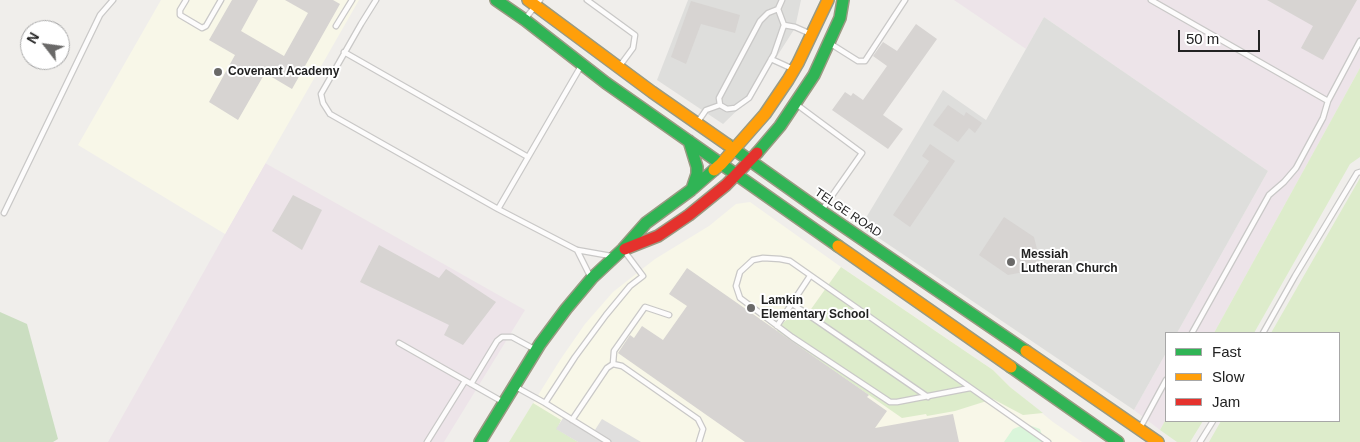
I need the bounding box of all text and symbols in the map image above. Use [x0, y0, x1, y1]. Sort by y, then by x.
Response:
north arrow [20, 20, 70, 70]
scale bar [1180, 20, 1262, 52]
text: N [23, 30, 42, 46]
text: 50 m [1186, 30, 1219, 47]
place label: Covenant Academy [228, 65, 339, 79]
marker: Covenant Academy [212, 66, 224, 78]
street label: TELGE ROAD [812, 185, 884, 241]
place label: Messiah Lutheran Church [1021, 248, 1118, 276]
marker: Messiah Lutheran Church [1005, 256, 1017, 268]
place label: Lamkin Elementary School [761, 294, 869, 322]
marker: Lamkin Elementary School [745, 302, 757, 314]
legend [1165, 332, 1340, 422]
text: Fast [1212, 343, 1241, 360]
text: Slow [1212, 368, 1245, 385]
text: Jam [1212, 393, 1240, 410]

